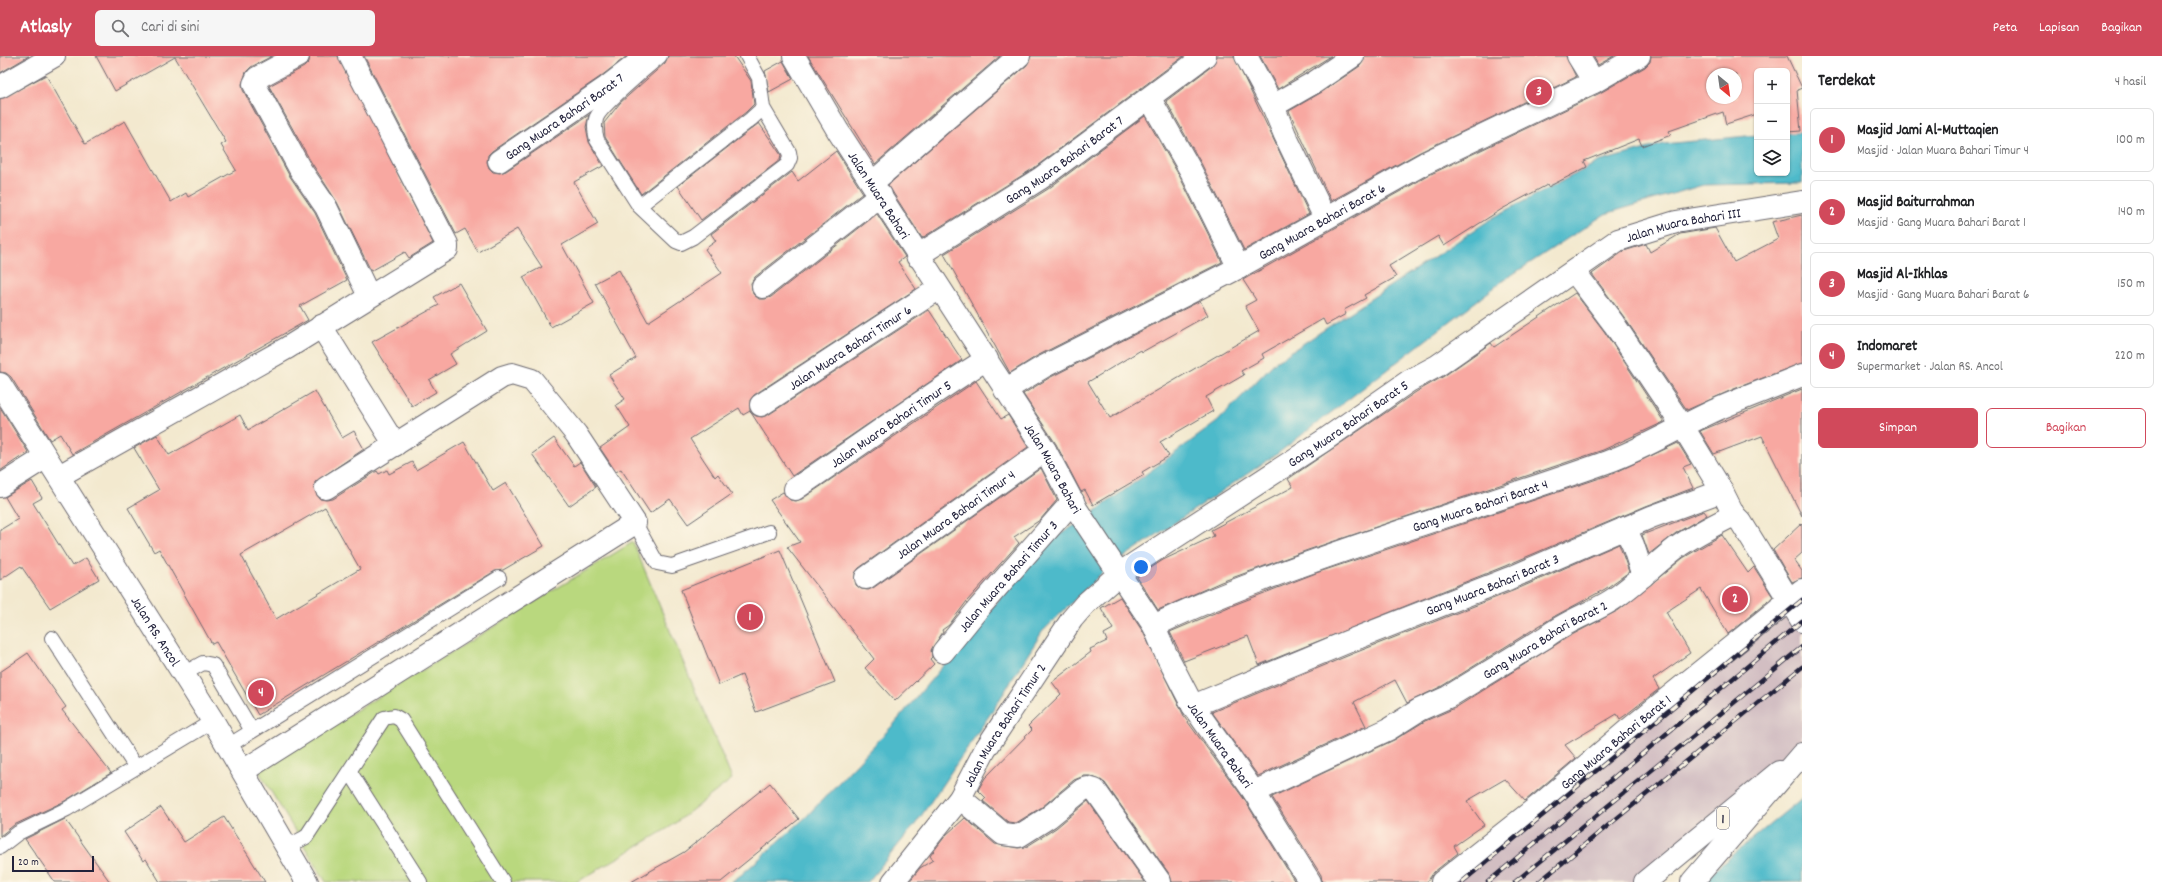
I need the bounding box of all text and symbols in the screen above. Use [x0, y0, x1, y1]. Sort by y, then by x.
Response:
search box [95, 10, 375, 46]
text: Atlasly [20, 15, 71, 42]
icon: search [109, 17, 131, 39]
text: Cari di sini [141, 17, 199, 39]
text: Peta [1993, 18, 2017, 38]
text: Lapisan [2039, 18, 2079, 38]
text: Bagikan [2101, 18, 2142, 38]
north arrow [1706, 68, 1742, 104]
map controls [1754, 68, 1790, 176]
button: + [1754, 68, 1790, 104]
street label: Gang Muara Bahari Barat 7 [501, 69, 629, 166]
text: Terdekat [1818, 70, 1875, 94]
text: 4 hasil [2115, 73, 2146, 92]
pin: 3 [1526, 77, 1552, 107]
button: − [1754, 104, 1790, 140]
street label: Gang Muara Bahari Barat 7 [1002, 112, 1129, 210]
text: Masjid Jami Al-Muttaqien [1857, 120, 1998, 142]
text: 1 [1831, 131, 1833, 150]
text: 100 m [2116, 131, 2145, 150]
button: layers [1754, 140, 1790, 176]
text: Masjid · Jalan Muara Bahari Timur 4 [1857, 142, 2029, 161]
street label: Jalan Muara Bahari [842, 148, 914, 244]
street label: Gang Muara Bahari Barat 6 [1255, 179, 1390, 266]
text: Masjid Baiturrahman [1857, 192, 1974, 214]
text: 2 [1829, 203, 1835, 222]
text: 140 m [2118, 203, 2145, 222]
street label: Jalan Muara Bahari III [1624, 204, 1743, 249]
text: Masjid · Gang Muara Bahari Barat 1 [1857, 214, 2026, 233]
text: Masjid Al-Ikhlas [1857, 264, 1948, 286]
text: 3 [1829, 275, 1835, 294]
text: 150 m [2117, 275, 2145, 294]
text: Masjid · Gang Muara Bahari Barat 6 [1857, 286, 2029, 305]
street label: Jalan Muara Bahari Timur 6 [785, 301, 916, 396]
text: Indomaret [1857, 336, 1917, 358]
text: 4 [1829, 347, 1835, 366]
text: 220 m [2115, 347, 2145, 366]
text: Supermarket · Jalan RS. Ancol [1857, 358, 2003, 377]
street label: Jalan Muara Bahari Timur 5 [827, 376, 956, 474]
street label: Gang Muara Bahari Barat 5 [1284, 376, 1413, 473]
button: Simpan [1818, 408, 1978, 448]
button: Bagikan [1986, 408, 2146, 448]
street label: Jalan Muara Bahari [1018, 420, 1085, 519]
street label: Jalan Muara Bahari Timur 4 [893, 466, 1020, 565]
street label: Gang Muara Bahari Barat 4 [1410, 475, 1551, 539]
street label: Jalan Muara Bahari Timur 3 [955, 517, 1064, 637]
street label: Gang Muara Bahari Barat 3 [1423, 550, 1563, 622]
your location [1131, 557, 1151, 577]
pin: 2 [1722, 584, 1748, 614]
street label: Jalan RS. Ancol [125, 593, 184, 671]
street label: Gang Muara Bahari Barat 2 [1479, 597, 1612, 685]
pin: 1 [737, 602, 763, 632]
street label: Jalan Muara Bahari Timur 2 [959, 660, 1052, 791]
pin: 4 [248, 678, 274, 708]
street label: Gang Muara Bahari Barat 1 [1557, 691, 1676, 795]
street label: Jalan Muara Bahari [1181, 700, 1257, 793]
road number: 1 [1717, 807, 1729, 829]
scale bar [12, 854, 94, 873]
text: 20 m [18, 855, 39, 871]

